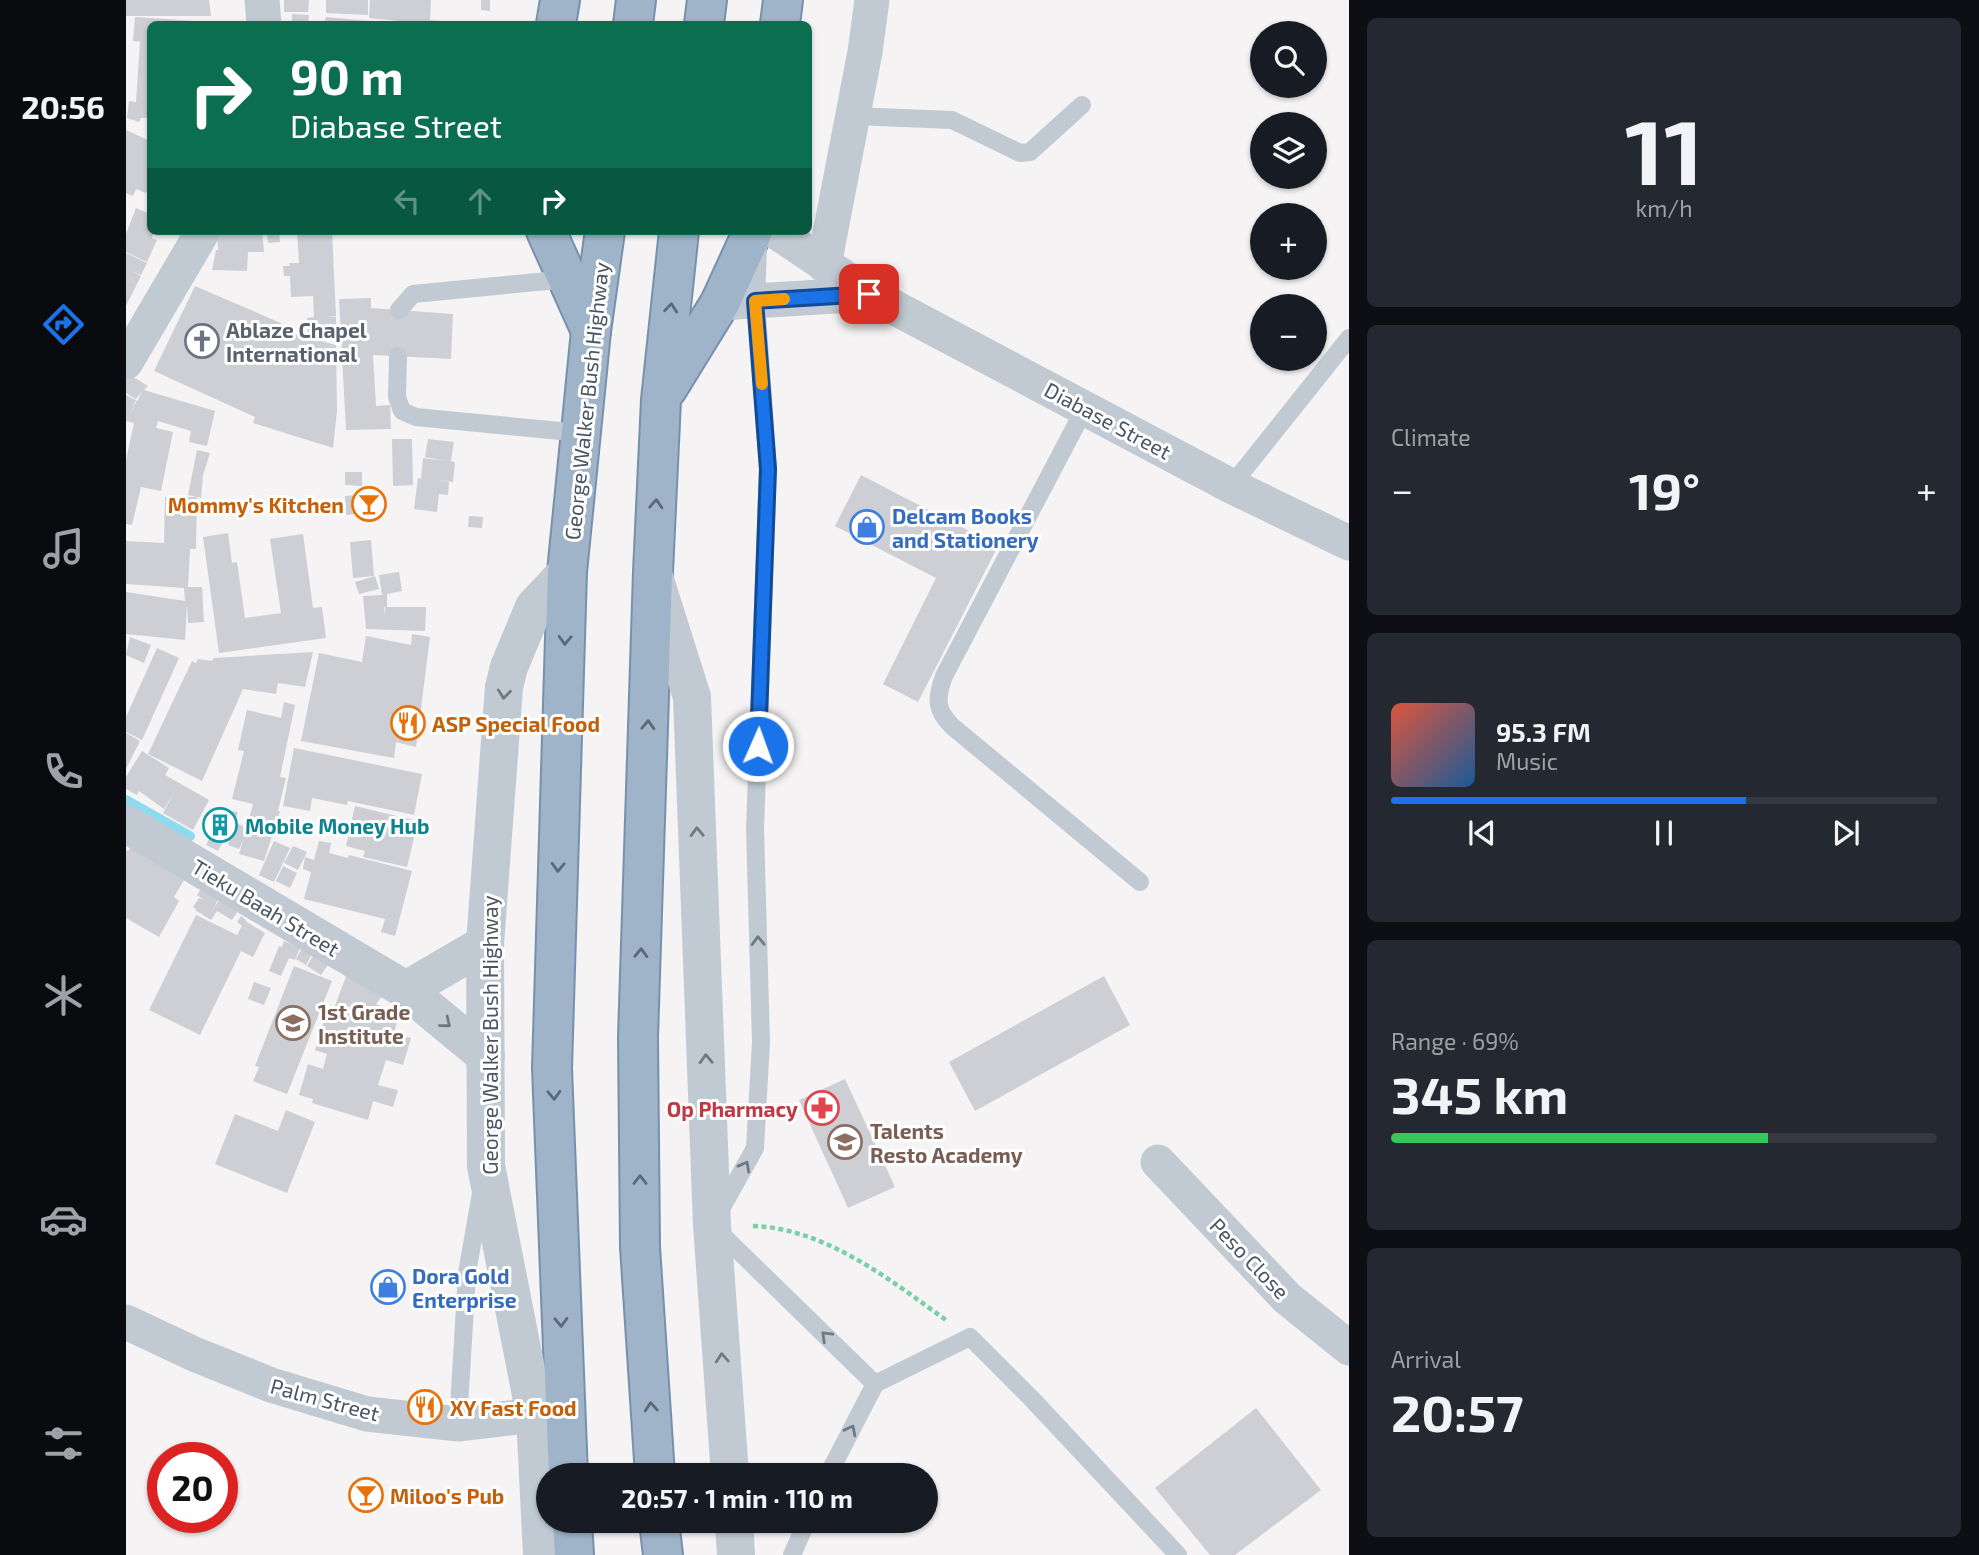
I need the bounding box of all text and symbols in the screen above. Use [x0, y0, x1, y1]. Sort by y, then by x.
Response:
map controls [1250, 21, 1327, 371]
button: search [1250, 21, 1327, 98]
text: 90 m [290, 46, 404, 105]
icon: right [175, 49, 266, 140]
text: 20:56 [21, 87, 105, 125]
text: 11 [1625, 94, 1703, 203]
text: Diabase Street [290, 106, 502, 144]
button: layers [1250, 112, 1327, 189]
icon: left [388, 182, 426, 220]
icon: ahead [461, 182, 499, 220]
icon: right [534, 182, 572, 220]
text: km/h [1635, 194, 1693, 222]
button: + [1250, 203, 1327, 280]
street label: George Walker Bush Highway [559, 261, 613, 541]
pin [839, 264, 899, 324]
icon: arrive [850, 275, 888, 313]
button: − [1250, 294, 1327, 371]
icon: directions [39, 300, 88, 349]
one-way arrow [663, 302, 678, 313]
place label: Ablaze Chapel International [226, 317, 367, 366]
church icon: Ablaze Chapel International [183, 322, 221, 360]
street label: Diabase Street [1041, 376, 1175, 464]
text: Climate [1391, 423, 1471, 451]
text: 19° [1629, 458, 1700, 520]
text: − [1391, 466, 1413, 512]
text: + [1916, 466, 1937, 512]
bar icon: Mommy's Kitchen [350, 485, 388, 523]
place label: Mommy's Kitchen [168, 492, 344, 518]
one-way arrow [648, 498, 663, 509]
place label: Delcam Books and Stationery [892, 503, 1039, 553]
shop icon: Delcam Books and Stationery [848, 508, 886, 546]
icon: music [39, 524, 88, 573]
one-way arrow [557, 635, 572, 646]
one-way arrow [496, 688, 511, 700]
restaurant icon: ASP Special Food [389, 704, 427, 742]
position arrow [721, 709, 795, 783]
place label: ASP Special Food [432, 711, 600, 736]
text: 95.3 FM [1496, 716, 1591, 747]
one-way arrow [640, 719, 656, 730]
icon: phone [39, 747, 88, 796]
text: Music [1496, 747, 1558, 775]
building icon: Mobile Money Hub [201, 806, 239, 844]
place label: Mobile Money Hub [245, 813, 430, 839]
icon: previous [1463, 814, 1501, 852]
icon: pause [1645, 814, 1683, 852]
icon: next [1827, 814, 1865, 852]
one-way arrow [689, 826, 704, 837]
street label: Tieku Baah Street [188, 853, 344, 961]
one-way arrow [551, 862, 566, 873]
street label: George Walker Bush Highway [477, 895, 502, 1175]
one-way arrow [750, 935, 766, 946]
one-way arrow [633, 947, 649, 957]
icon: climate [39, 971, 88, 1020]
place label: 1st Grade Institute [318, 999, 410, 1048]
school or university icon: 1st Grade Institute [274, 1004, 312, 1042]
one-way arrow [437, 1015, 450, 1027]
text: Range · 69% [1391, 1027, 1519, 1055]
one-way arrow [698, 1053, 713, 1064]
text: 345 km [1391, 1062, 1568, 1124]
pharmacy icon: Op Pharmacy [803, 1089, 841, 1127]
one-way arrow [546, 1090, 561, 1101]
place label: Op Pharmacy [667, 1096, 798, 1122]
place label: Talents Resto Academy [870, 1118, 1023, 1168]
school or university icon: Talents Resto Academy [826, 1123, 864, 1161]
one-way arrow [737, 1160, 750, 1173]
one-way arrow [632, 1174, 648, 1185]
icon: car [39, 1195, 88, 1244]
street label: Peso Close [1205, 1212, 1295, 1304]
place label: Dora Gold Enterprise [412, 1263, 517, 1312]
shop icon: Dora Gold Enterprise [369, 1268, 407, 1306]
one-way arrow [554, 1317, 569, 1328]
one-way arrow [821, 1332, 834, 1345]
text: Arrival [1391, 1345, 1461, 1373]
one-way arrow [715, 1353, 730, 1364]
street label: Palm Street [268, 1372, 382, 1426]
text: 20:57 [1391, 1380, 1524, 1442]
restaurant icon: XY Fast Food [406, 1388, 444, 1426]
place label: XY Fast Food [450, 1395, 577, 1420]
one-way arrow [643, 1401, 658, 1412]
icon: filters [39, 1419, 88, 1468]
one-way arrow [843, 1425, 857, 1437]
speed limit sign: 20 [147, 1442, 238, 1533]
bar icon: Miloo's Pub [347, 1476, 385, 1514]
text: 20:57 · 1 min · 110 m [621, 1482, 853, 1513]
place label: Miloo's Pub [390, 1483, 504, 1508]

